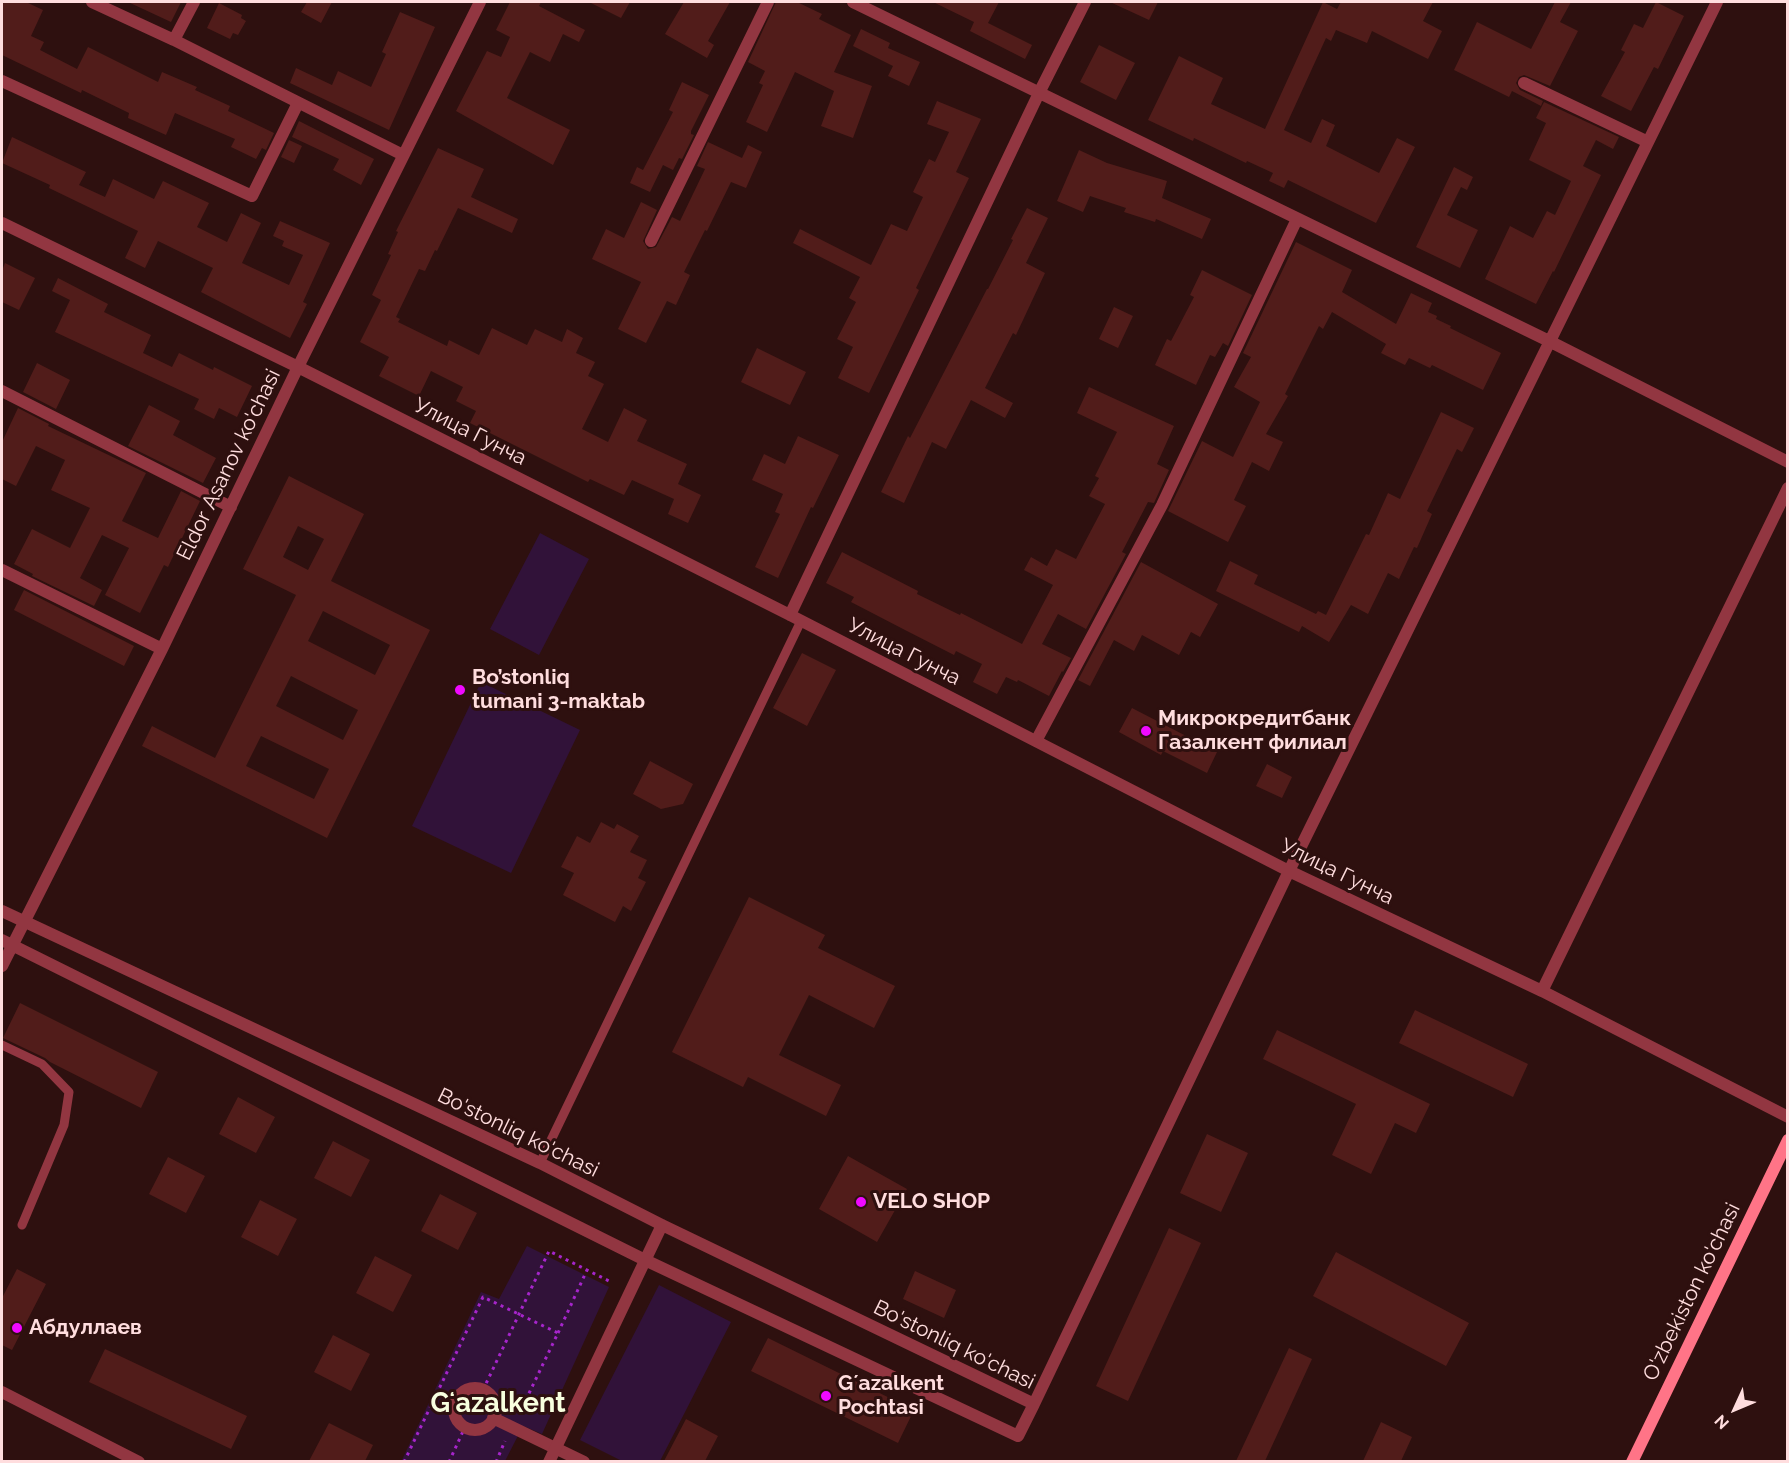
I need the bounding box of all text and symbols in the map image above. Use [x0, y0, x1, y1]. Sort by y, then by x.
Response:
street label: Eldor Asanov ko'chasi [172, 365, 286, 565]
street label: Улица Гунча [409, 393, 531, 471]
street label: Улица Гунча [843, 613, 965, 691]
place label: Bo’stonliq tumani 3-maktab [472, 665, 645, 715]
marker: Bo’stonliq tumani 3-maktab [453, 683, 467, 697]
place label: Микрокредитбанк Газалкент филиал [1158, 706, 1351, 756]
marker: Микрокредитбанк Газалкент филиал [1139, 724, 1153, 738]
street label: Улица Гунча [1276, 834, 1398, 910]
street label: Bo'stonliq ko'chasi [433, 1083, 603, 1183]
place label: VELO SHOP [873, 1189, 990, 1215]
marker: VELO SHOP [854, 1195, 868, 1209]
street label: O'zbekiston ko'chasi [1638, 1199, 1746, 1385]
street label: Bo'stonliq ko'chasi [869, 1295, 1039, 1395]
place label: Абдуллаев [29, 1315, 142, 1341]
marker: Абдуллаев [10, 1321, 24, 1335]
place label: Gʼazalkent Pochtasi [838, 1371, 944, 1421]
north arrow [1705, 1379, 1765, 1439]
district label: Gʻazalkent [431, 1388, 565, 1420]
marker: Gʼazalkent Pochtasi [819, 1389, 833, 1403]
text: N [1711, 1411, 1733, 1433]

